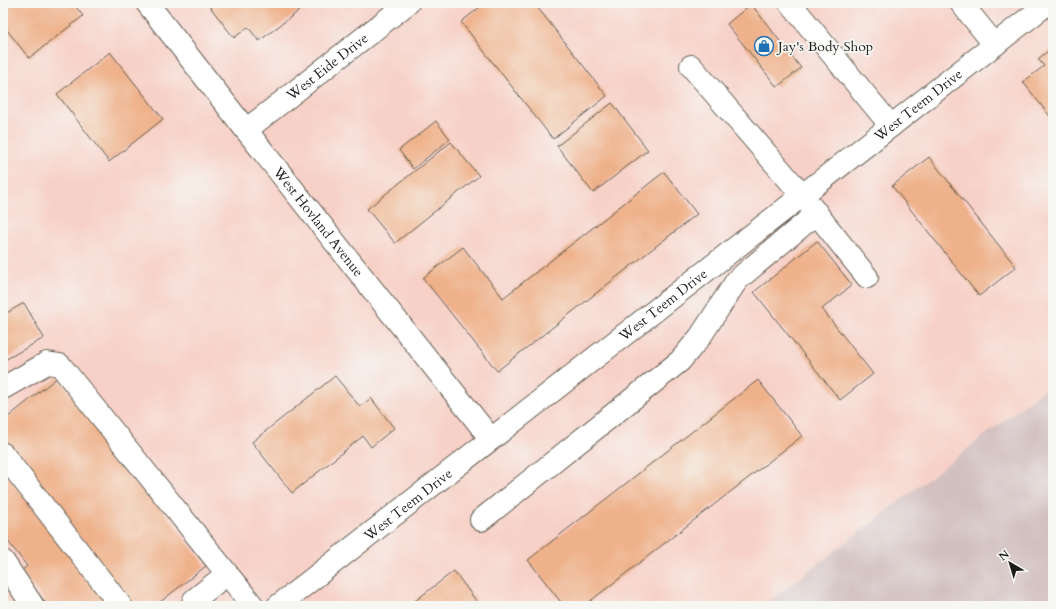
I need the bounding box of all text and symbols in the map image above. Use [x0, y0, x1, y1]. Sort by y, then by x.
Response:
street label: West Eide Drive [282, 29, 372, 105]
shop icon: Jay's Body Shop [753, 35, 775, 57]
place label: Jay's Body Shop [776, 37, 873, 56]
street label: West Teem Drive [869, 64, 966, 146]
street label: West Hovland Avenue [269, 162, 368, 281]
street label: West Teem Drive [614, 264, 711, 346]
street label: West Teem Drive [359, 464, 456, 545]
north arrow [990, 543, 1030, 583]
text: N [996, 546, 1013, 564]

